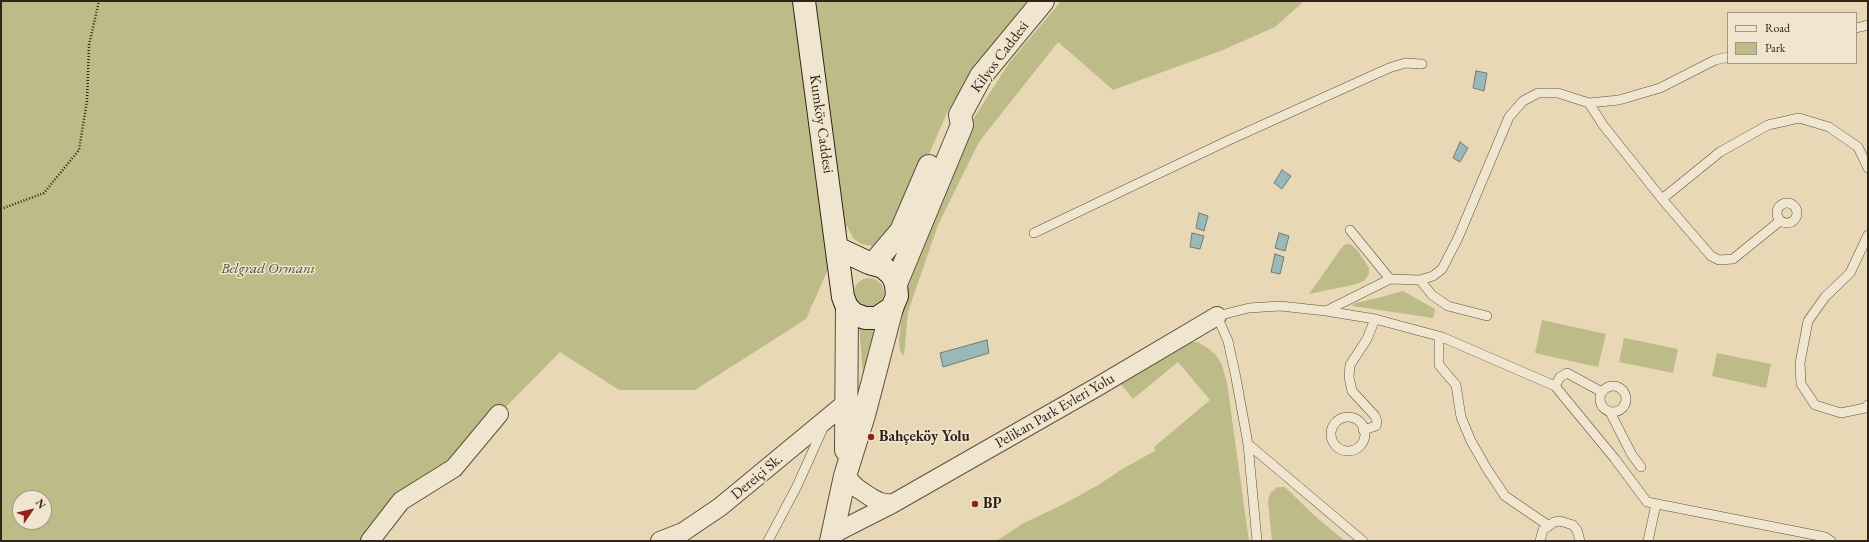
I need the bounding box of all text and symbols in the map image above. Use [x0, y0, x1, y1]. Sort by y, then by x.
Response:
legend [1727, 12, 1857, 64]
street label: Kilyos Caddesi [967, 18, 1033, 96]
text: Road [1765, 20, 1790, 36]
text: Park [1765, 40, 1785, 56]
street label: Kumköy Caddesi [805, 73, 837, 175]
park label: Belgrad Ormanı [221, 260, 315, 278]
street label: Pelikan Park Evleri Yolu [992, 370, 1118, 452]
place label: Bahçeköy Yolu [879, 428, 970, 446]
marker: Bahçeköy Yolu [866, 432, 876, 442]
street label: Dereiçi Sk. [727, 450, 787, 504]
north arrow [12, 490, 52, 530]
place label: BP [983, 495, 1001, 513]
text: N [33, 496, 49, 511]
marker: BP [970, 499, 980, 509]

